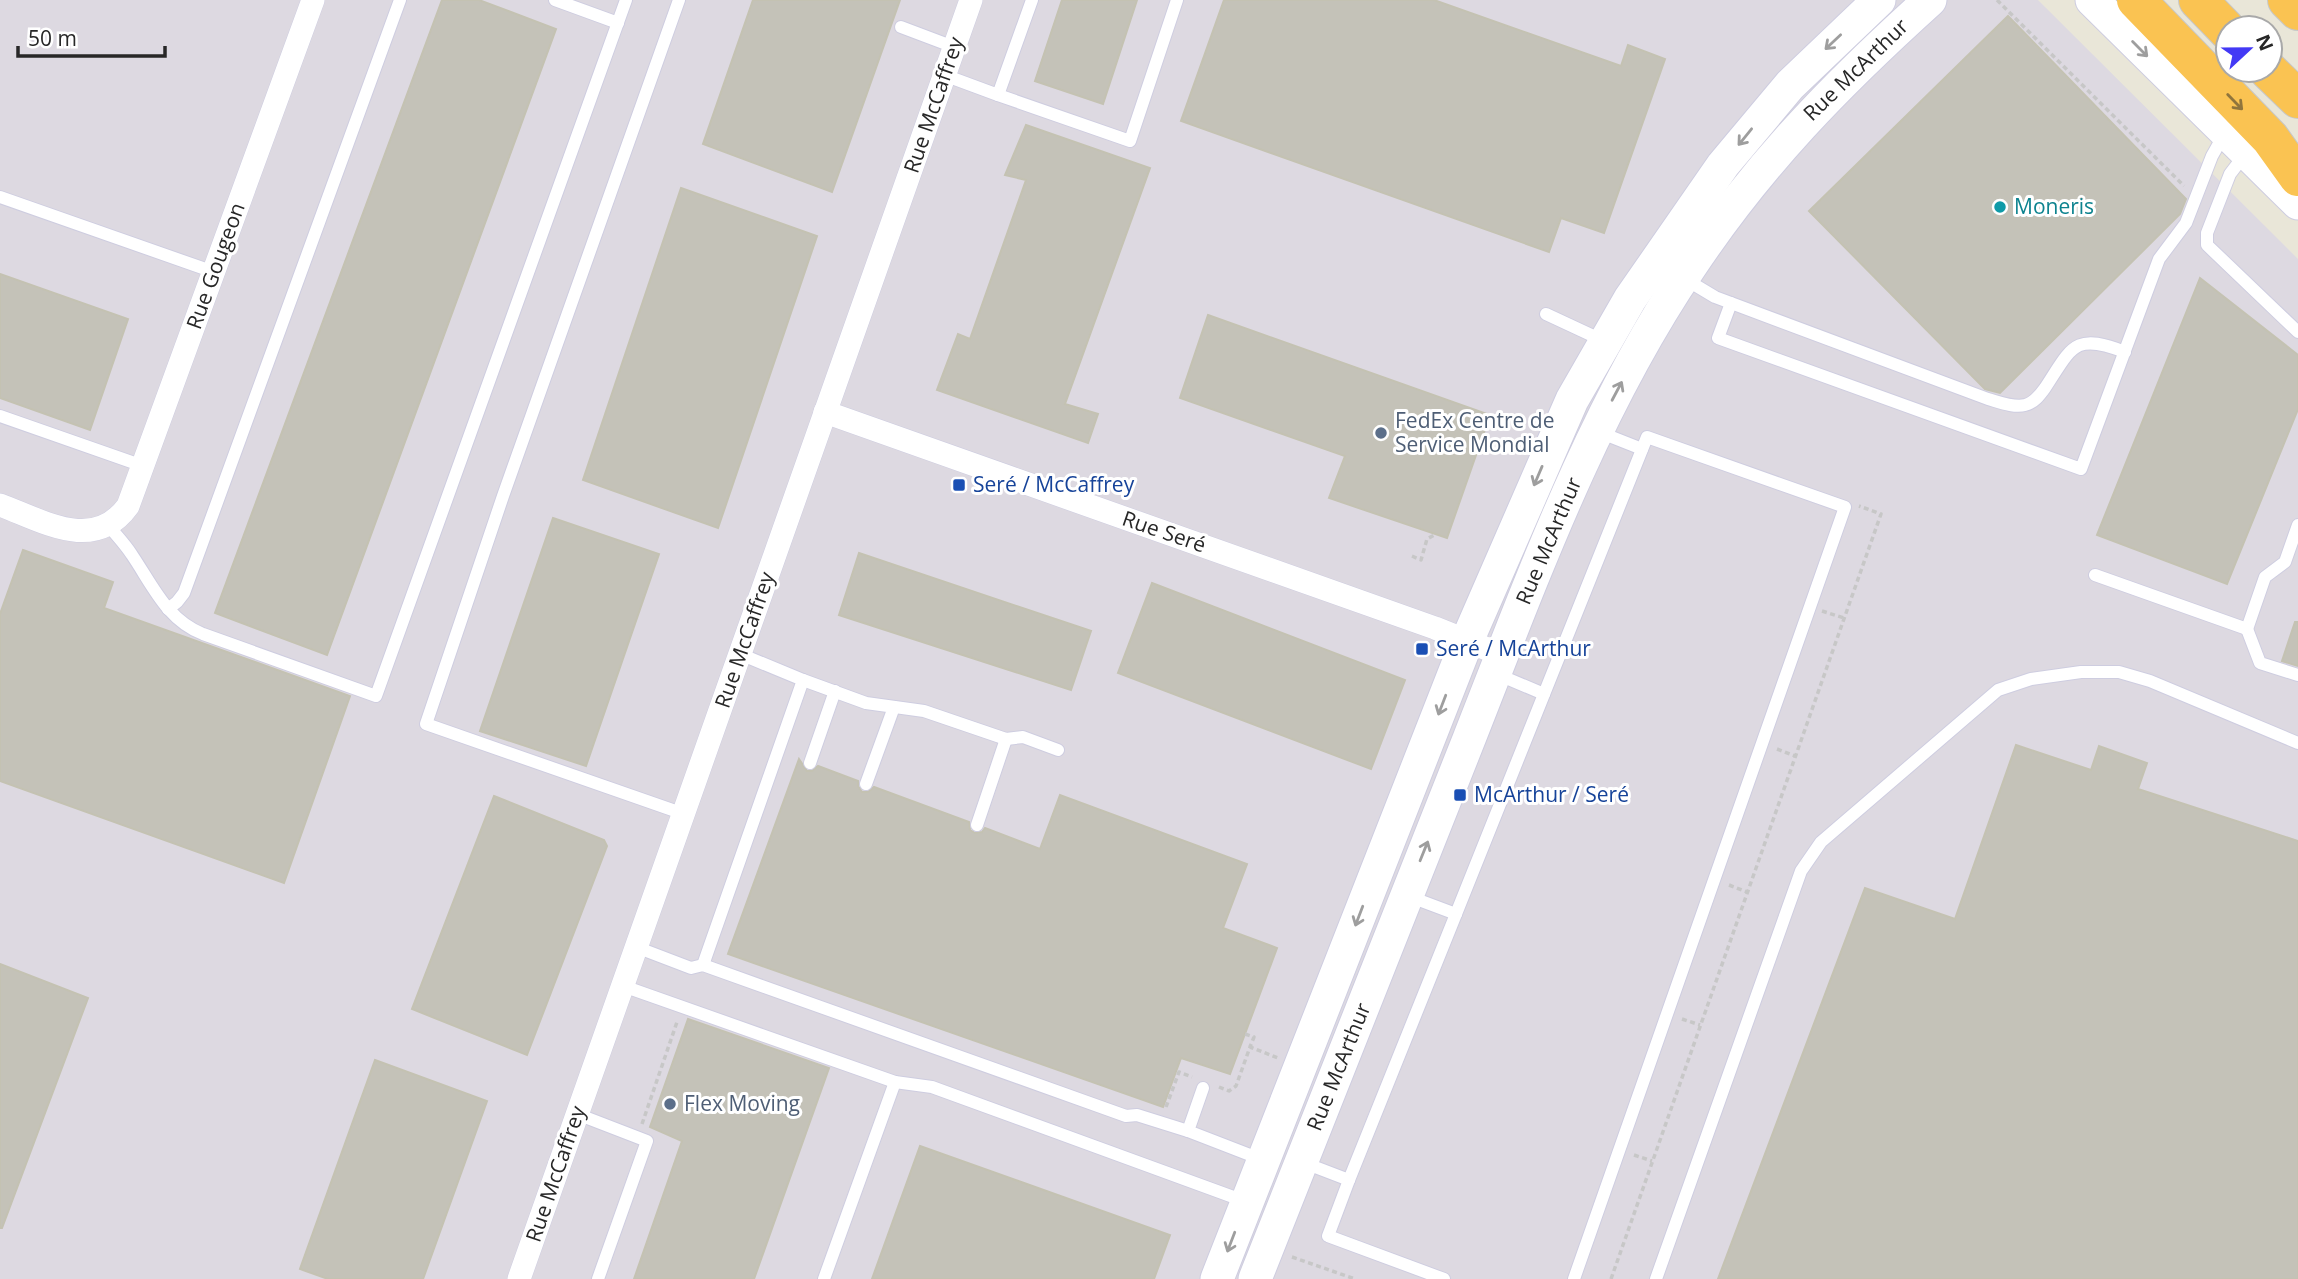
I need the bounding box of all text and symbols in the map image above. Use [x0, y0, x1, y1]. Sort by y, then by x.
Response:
street label: Rue McArthur [1797, 12, 1914, 126]
scale bar [18, 14, 164, 58]
north arrow [2214, 14, 2284, 84]
text: 50 m [28, 24, 77, 52]
text: N [2250, 31, 2280, 55]
street label: Rue McCaffrey [897, 33, 970, 176]
one-way arrow [1825, 33, 1842, 50]
one-way arrow [2131, 40, 2148, 57]
one-way arrow [2226, 93, 2243, 110]
one-way arrow [1737, 127, 1753, 145]
place label: Moneris [2014, 192, 2094, 220]
street label: Rue Gougeon [179, 199, 251, 333]
marker: Moneris [1992, 199, 2008, 215]
one-way arrow [1610, 381, 1624, 401]
place label: FedEx Centre de Service Mondial [1395, 406, 1554, 458]
marker: FedEx Centre de Service Mondial [1373, 425, 1389, 441]
one-way arrow [1531, 465, 1544, 486]
place label: Seré / McCaffrey [973, 470, 1135, 498]
street label: Rue McArthur [1509, 472, 1588, 609]
marker: Seré / McCaffrey [951, 477, 967, 493]
street label: Rue Seré [1119, 504, 1210, 558]
street label: Rue McCaffrey [708, 568, 781, 711]
place label: Seré / McArthur [1436, 634, 1591, 662]
marker: Seré / McArthur [1414, 641, 1430, 657]
one-way arrow [1435, 693, 1448, 715]
place label: McArthur / Seré [1474, 780, 1629, 808]
marker: McArthur / Seré [1452, 787, 1468, 803]
one-way arrow [1419, 841, 1432, 862]
one-way arrow [1351, 905, 1364, 927]
street label: Rue McArthur [1300, 998, 1377, 1135]
place label: Flex Moving [684, 1089, 800, 1117]
marker: Flex Moving [662, 1096, 678, 1112]
street label: Rue McCaffrey [519, 1102, 592, 1245]
one-way arrow [1224, 1231, 1237, 1253]

